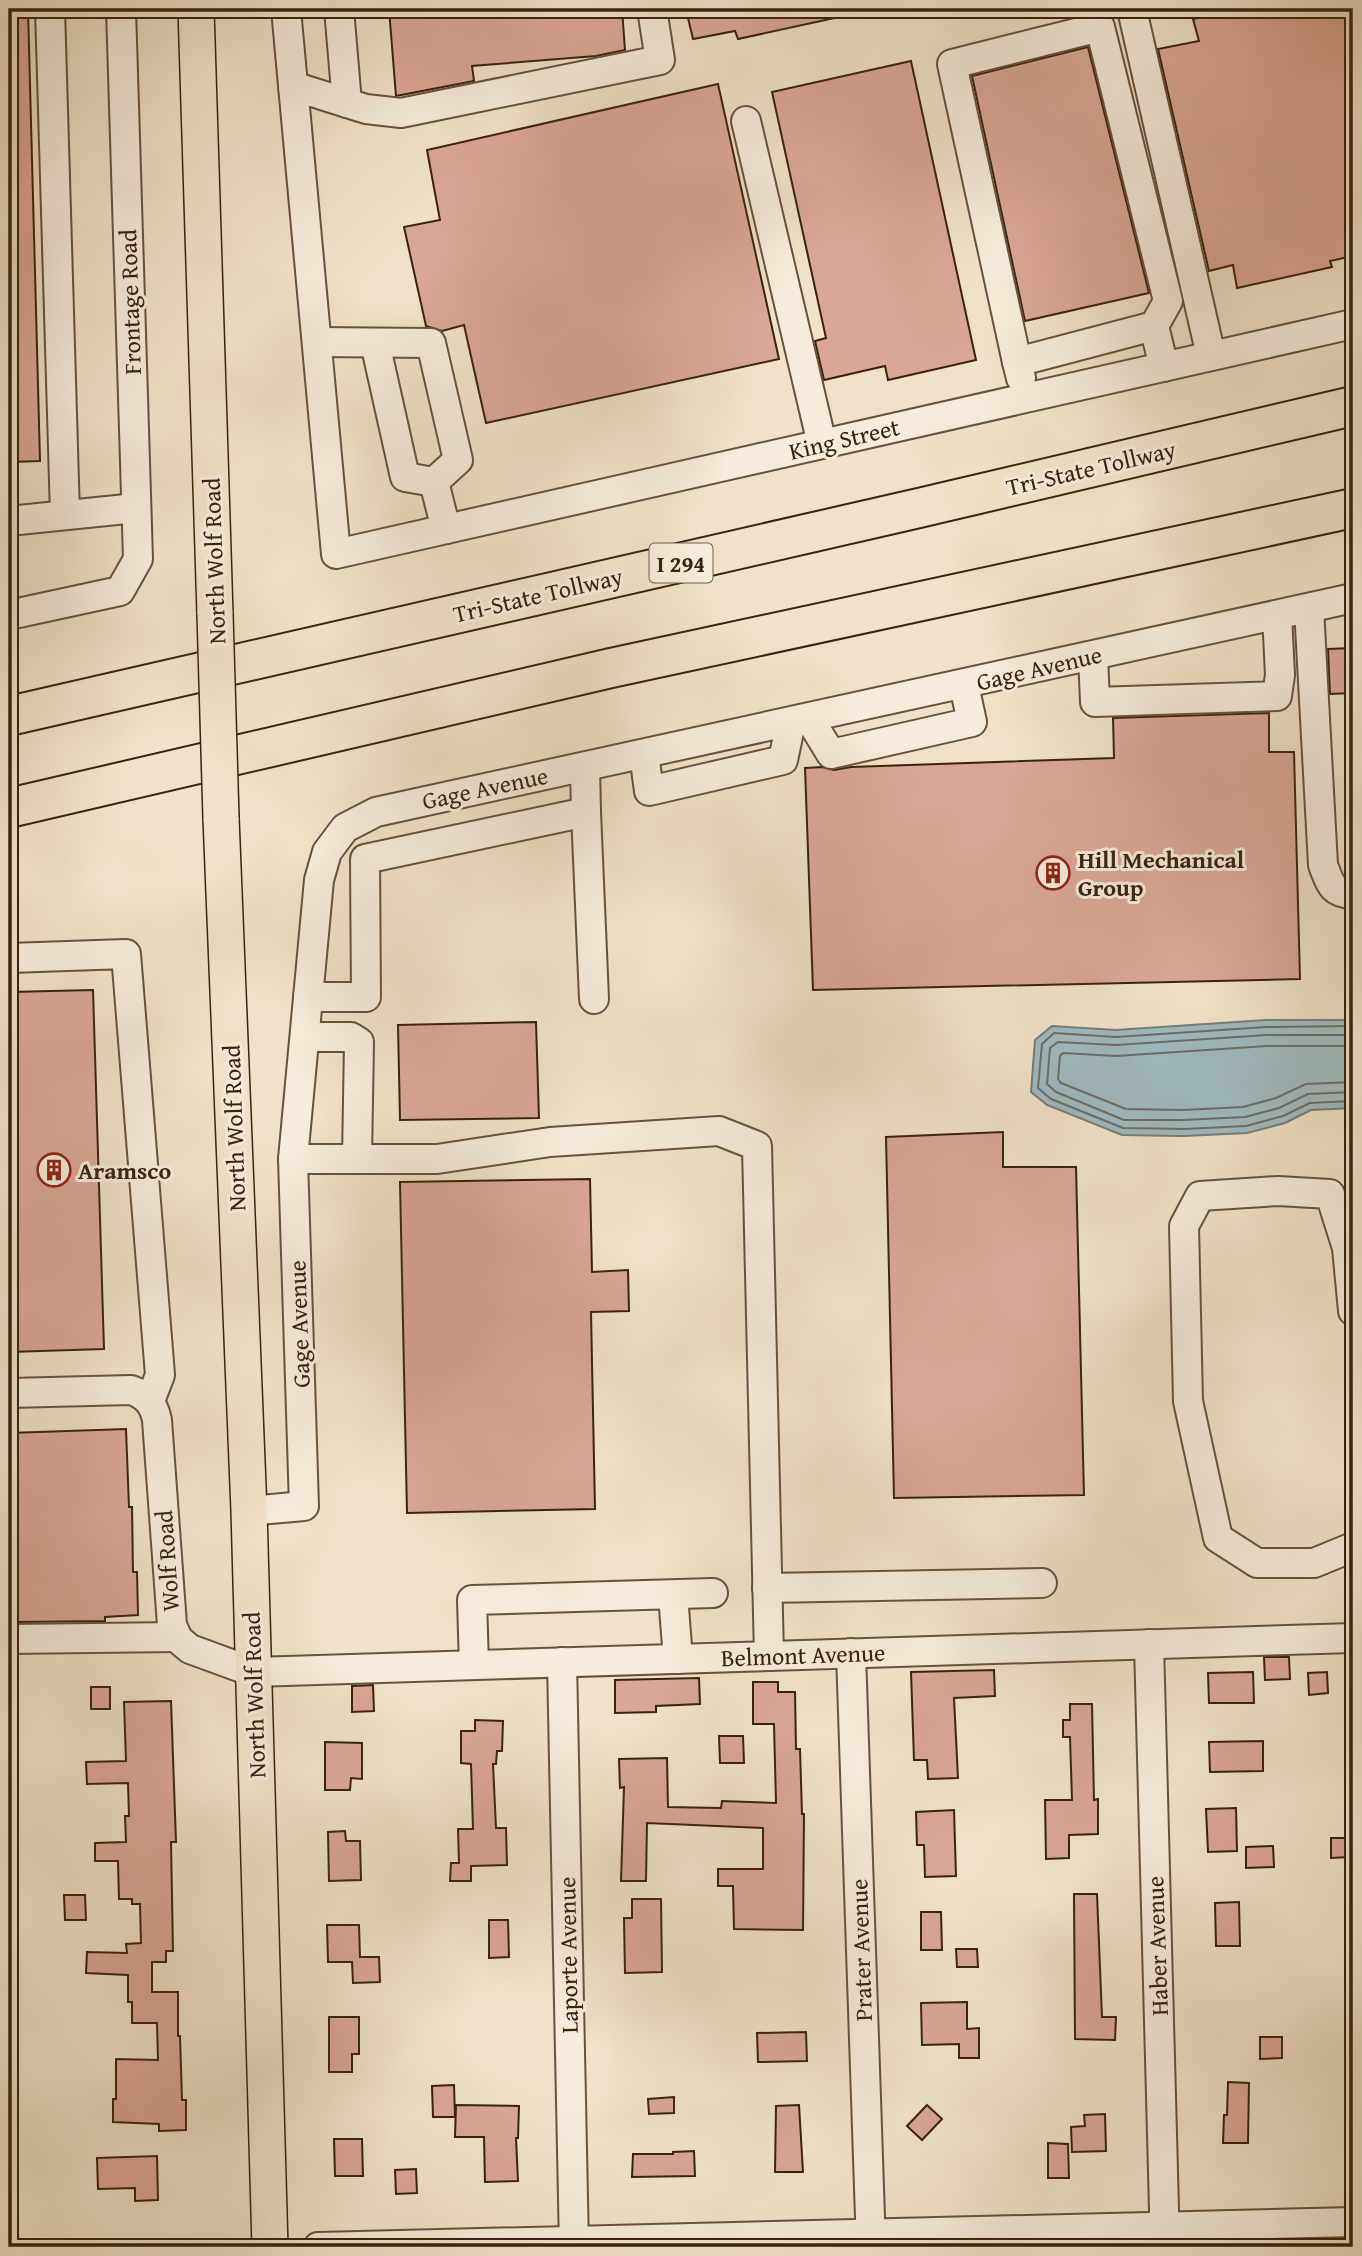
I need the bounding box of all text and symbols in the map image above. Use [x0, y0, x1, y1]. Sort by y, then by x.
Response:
street label: Frontage Road [110, 229, 150, 375]
street label: King Street [785, 409, 903, 469]
street label: Tri-State Tollway [1003, 431, 1179, 505]
street label: North Wolf Road [194, 477, 234, 645]
road number: I 294 [650, 544, 712, 582]
street label: Tri-State Tollway [450, 558, 626, 632]
street label: Gage Avenue [973, 637, 1105, 699]
street label: Gage Avenue [419, 758, 551, 818]
place label: Hill Mechanical Group [1078, 842, 1245, 905]
building icon: Hill Mechanical Group [1034, 854, 1072, 892]
street label: North Wolf Road [214, 1044, 254, 1212]
building icon: Aramsco [35, 1151, 73, 1189]
place label: Aramsco [78, 1153, 171, 1188]
street label: Gage Avenue [279, 1260, 319, 1388]
street label: Wolf Road [146, 1509, 188, 1613]
street label: North Wolf Road [234, 1611, 274, 1779]
street label: Belmont Avenue [720, 1635, 886, 1675]
street label: Haber Avenue [1137, 1875, 1177, 2017]
street label: Laporte Avenue [549, 1876, 587, 2034]
street label: Prater Avenue [841, 1878, 881, 2022]

